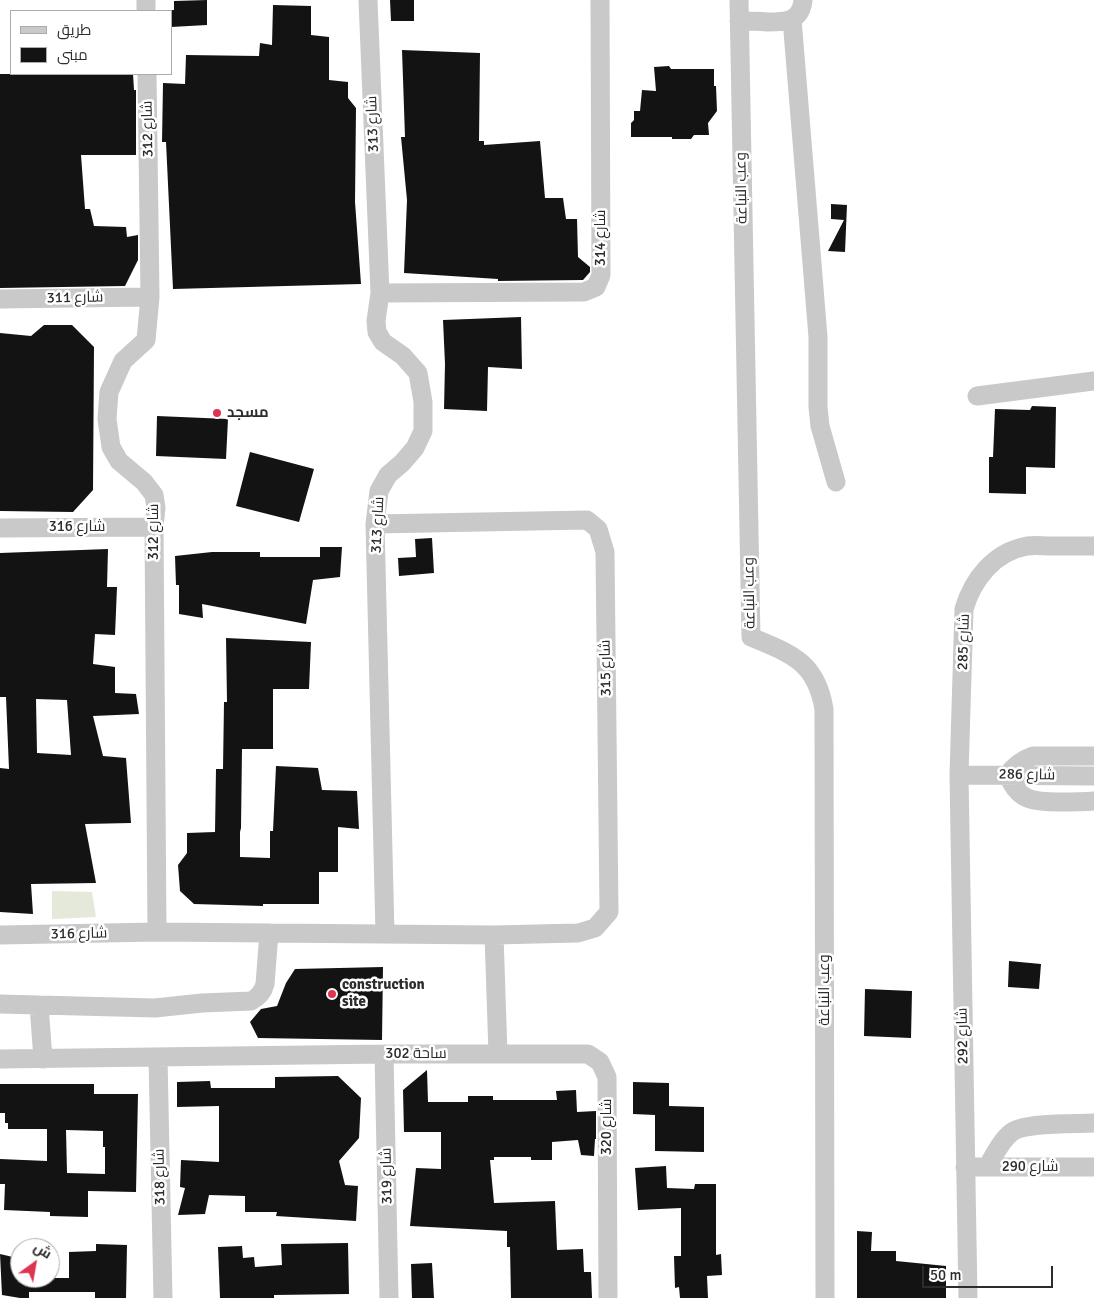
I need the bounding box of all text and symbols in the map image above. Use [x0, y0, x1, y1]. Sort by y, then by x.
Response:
legend [10, 10, 172, 75]
text: طريق [57, 21, 91, 39]
text: مبنى [57, 46, 88, 64]
street label: شارع 313 [363, 95, 383, 153]
street label: شارع 312 [139, 101, 157, 157]
street label: وعب النباعة [732, 152, 752, 224]
street label: شارع 314 [592, 210, 610, 266]
street label: شارع 311 [47, 289, 103, 307]
place label: مسجد [227, 404, 269, 422]
marker: مسجد [211, 407, 223, 419]
street label: شارع 313 [368, 496, 388, 554]
street label: شارع 312 [145, 504, 163, 560]
street label: شارع 316 [49, 518, 105, 536]
street label: وعب النباعة [740, 557, 760, 629]
street label: شارع 285 [954, 613, 974, 671]
street label: شارع 315 [597, 640, 615, 696]
street label: شارع 286 [999, 766, 1055, 784]
street label: شارع 316 [51, 925, 107, 943]
street label: وعب النباعة [816, 954, 834, 1026]
place label: construction site [342, 976, 425, 1011]
marker: construction site [326, 988, 338, 1000]
street label: شارع 292 [954, 1008, 972, 1064]
street label: ساحة 302 [385, 1045, 447, 1063]
street label: شارع 320 [598, 1099, 616, 1155]
street label: شارع 319 [378, 1148, 396, 1204]
street label: شارع 318 [151, 1149, 169, 1205]
street label: شارع 290 [1002, 1158, 1058, 1176]
north arrow [10, 1238, 60, 1288]
text: ش [31, 1239, 55, 1263]
scale bar [924, 1256, 1055, 1288]
text: 50 m [930, 1266, 961, 1284]

